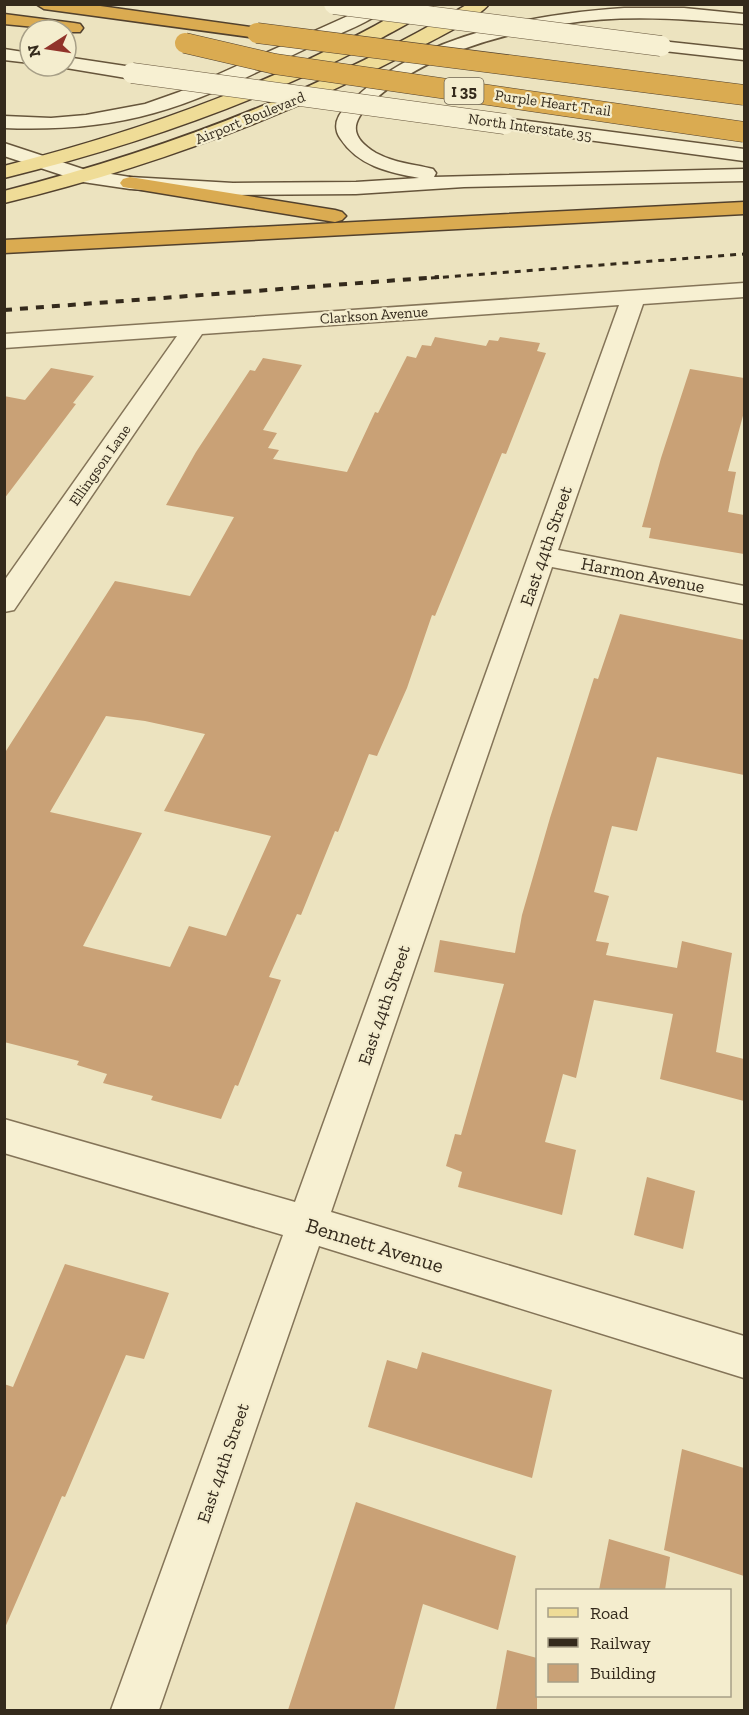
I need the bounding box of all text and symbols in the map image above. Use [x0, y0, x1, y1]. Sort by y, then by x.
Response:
north arrow [18, 18, 78, 78]
text: N [23, 43, 44, 59]
road number: I 35 [444, 78, 484, 104]
street label: Purple Heart Trail [494, 86, 612, 120]
street label: Airport Boulevard [192, 87, 308, 148]
street label: North Interstate 35 [467, 109, 593, 145]
street label: Clarkson Avenue [319, 302, 429, 328]
street label: Ellingson Lane [65, 421, 135, 509]
street label: East 44th Street [515, 483, 577, 609]
street label: Harmon Avenue [579, 552, 707, 598]
street label: East 44th Street [353, 942, 415, 1068]
street label: Bennett Avenue [303, 1212, 447, 1278]
street label: East 44th Street [192, 1400, 254, 1526]
legend [536, 1589, 731, 1697]
text: Road [590, 1602, 629, 1624]
text: Railway [590, 1632, 652, 1654]
text: Building [590, 1662, 656, 1684]

